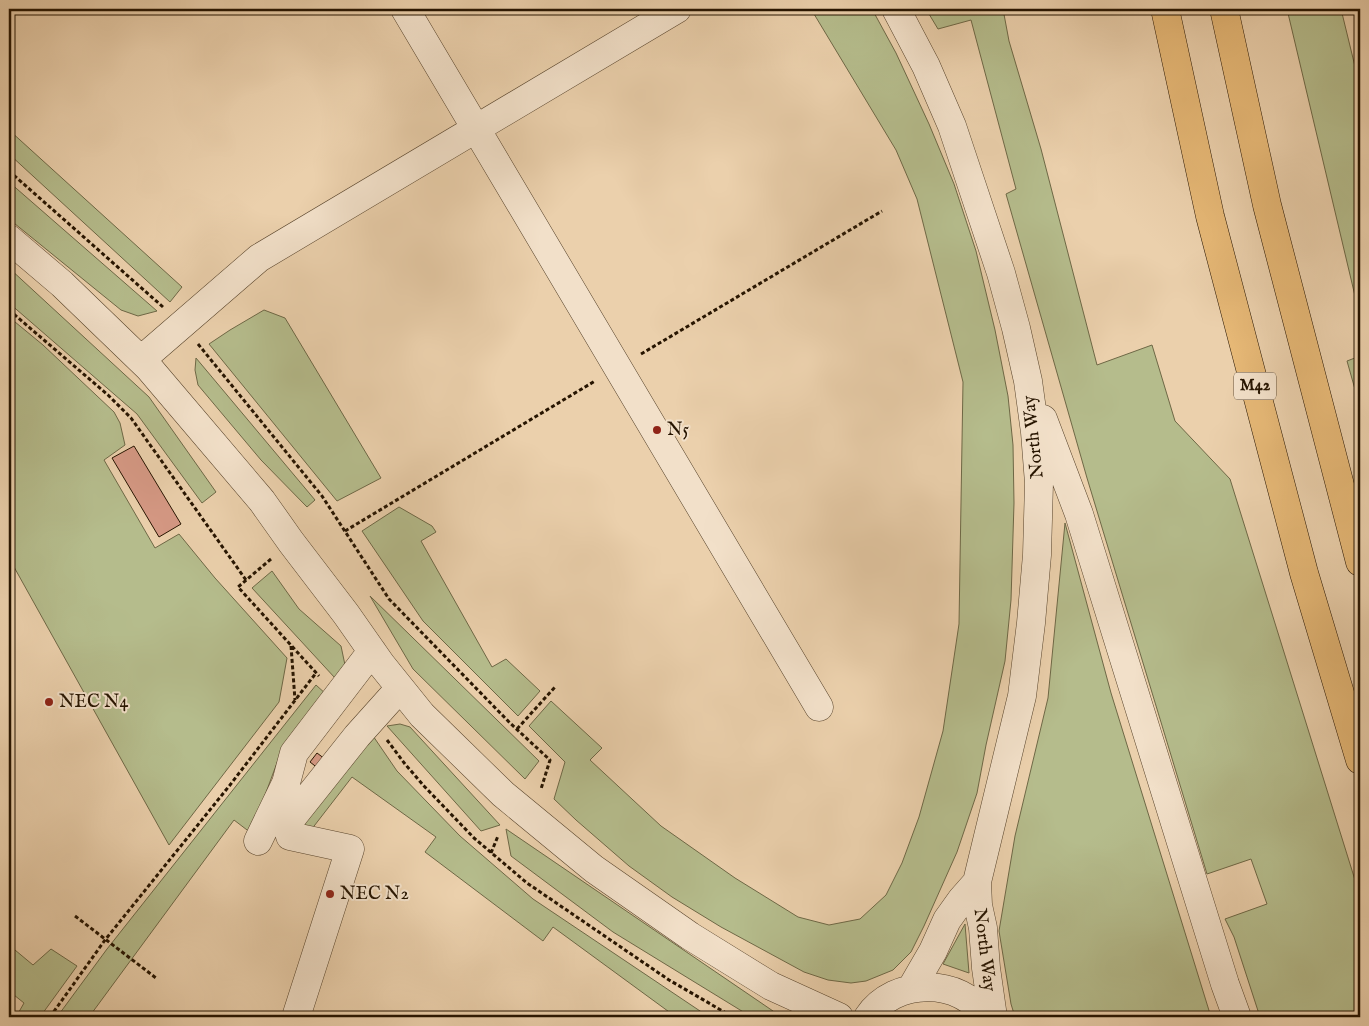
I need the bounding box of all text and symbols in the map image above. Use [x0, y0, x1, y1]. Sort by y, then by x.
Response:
road number: M42 [1234, 372, 1276, 400]
street label: North Way [1018, 394, 1050, 480]
place label: N5 [667, 419, 690, 442]
marker: N5 [651, 424, 663, 436]
place label: NEC N4 [59, 691, 128, 714]
marker: NEC N4 [43, 696, 55, 708]
place label: NEC N2 [340, 883, 409, 906]
marker: NEC N2 [324, 888, 336, 900]
street label: North Way [967, 907, 1001, 993]

